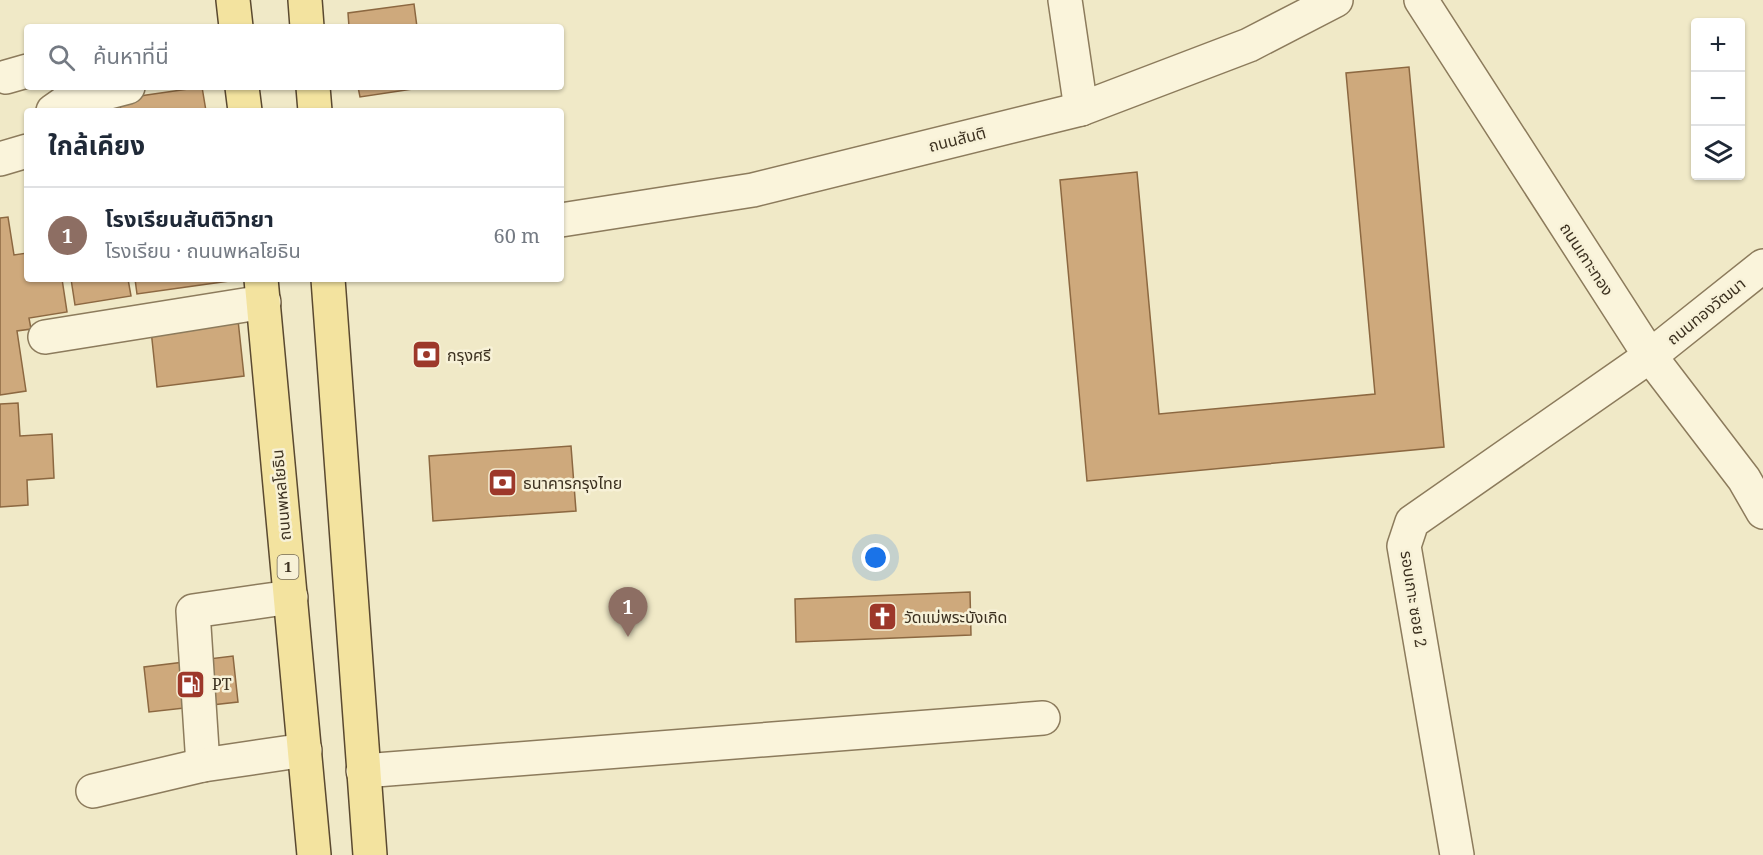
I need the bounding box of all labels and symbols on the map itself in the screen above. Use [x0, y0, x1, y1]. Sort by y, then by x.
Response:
street label: ถนนสันติ [926, 121, 988, 157]
street label: ถนนเกาะทอง [1555, 218, 1619, 300]
street label: ถนนทองวัฒนา [1662, 272, 1750, 350]
bank icon: กรุงศรี [410, 339, 442, 371]
place label: กรุงศรี [447, 344, 491, 366]
street label: ถนนพหลโยธิน [266, 449, 296, 541]
bank icon: ธนาคารกรุงไทย [486, 467, 518, 499]
place label: ธนาคารกรุงไทย [523, 472, 622, 494]
your location [861, 543, 890, 572]
street label: รอบเกาะ ซอย 2 [1395, 549, 1433, 649]
road number: 1 [278, 555, 298, 579]
pin: 1 [608, 588, 648, 637]
church icon: วัดแม่พระบังเกิด [867, 601, 899, 633]
place label: วัดแม่พระบังเกิด [904, 606, 1007, 628]
fuel station icon: PT [175, 668, 207, 700]
place label: PT [212, 673, 232, 695]

